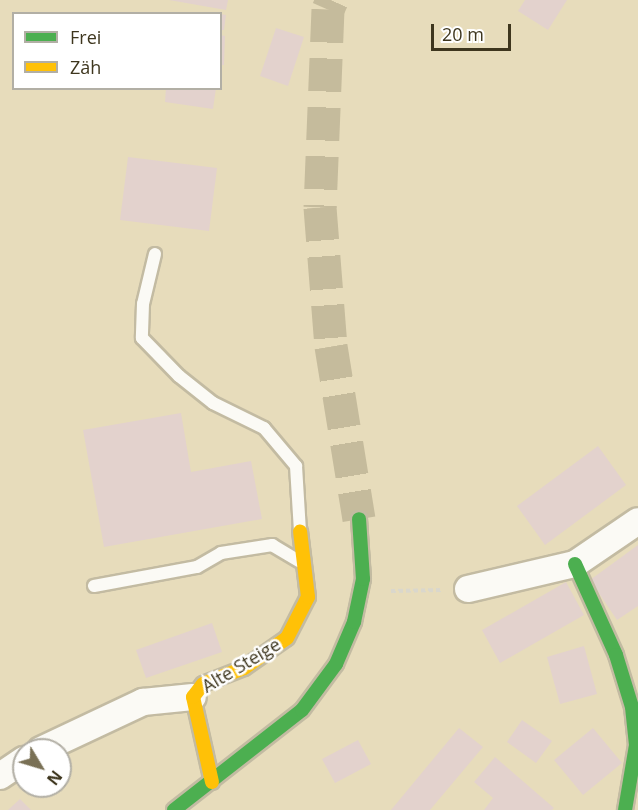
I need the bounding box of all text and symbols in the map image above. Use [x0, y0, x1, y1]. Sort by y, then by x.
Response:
legend [12, 12, 222, 90]
scale bar [434, 12, 514, 50]
text: 20 m [442, 22, 484, 46]
text: Frei [70, 25, 101, 49]
text: Zäh [70, 55, 101, 79]
street label: Alte Steige [198, 633, 284, 697]
north arrow [12, 738, 72, 798]
text: N [42, 766, 67, 790]

